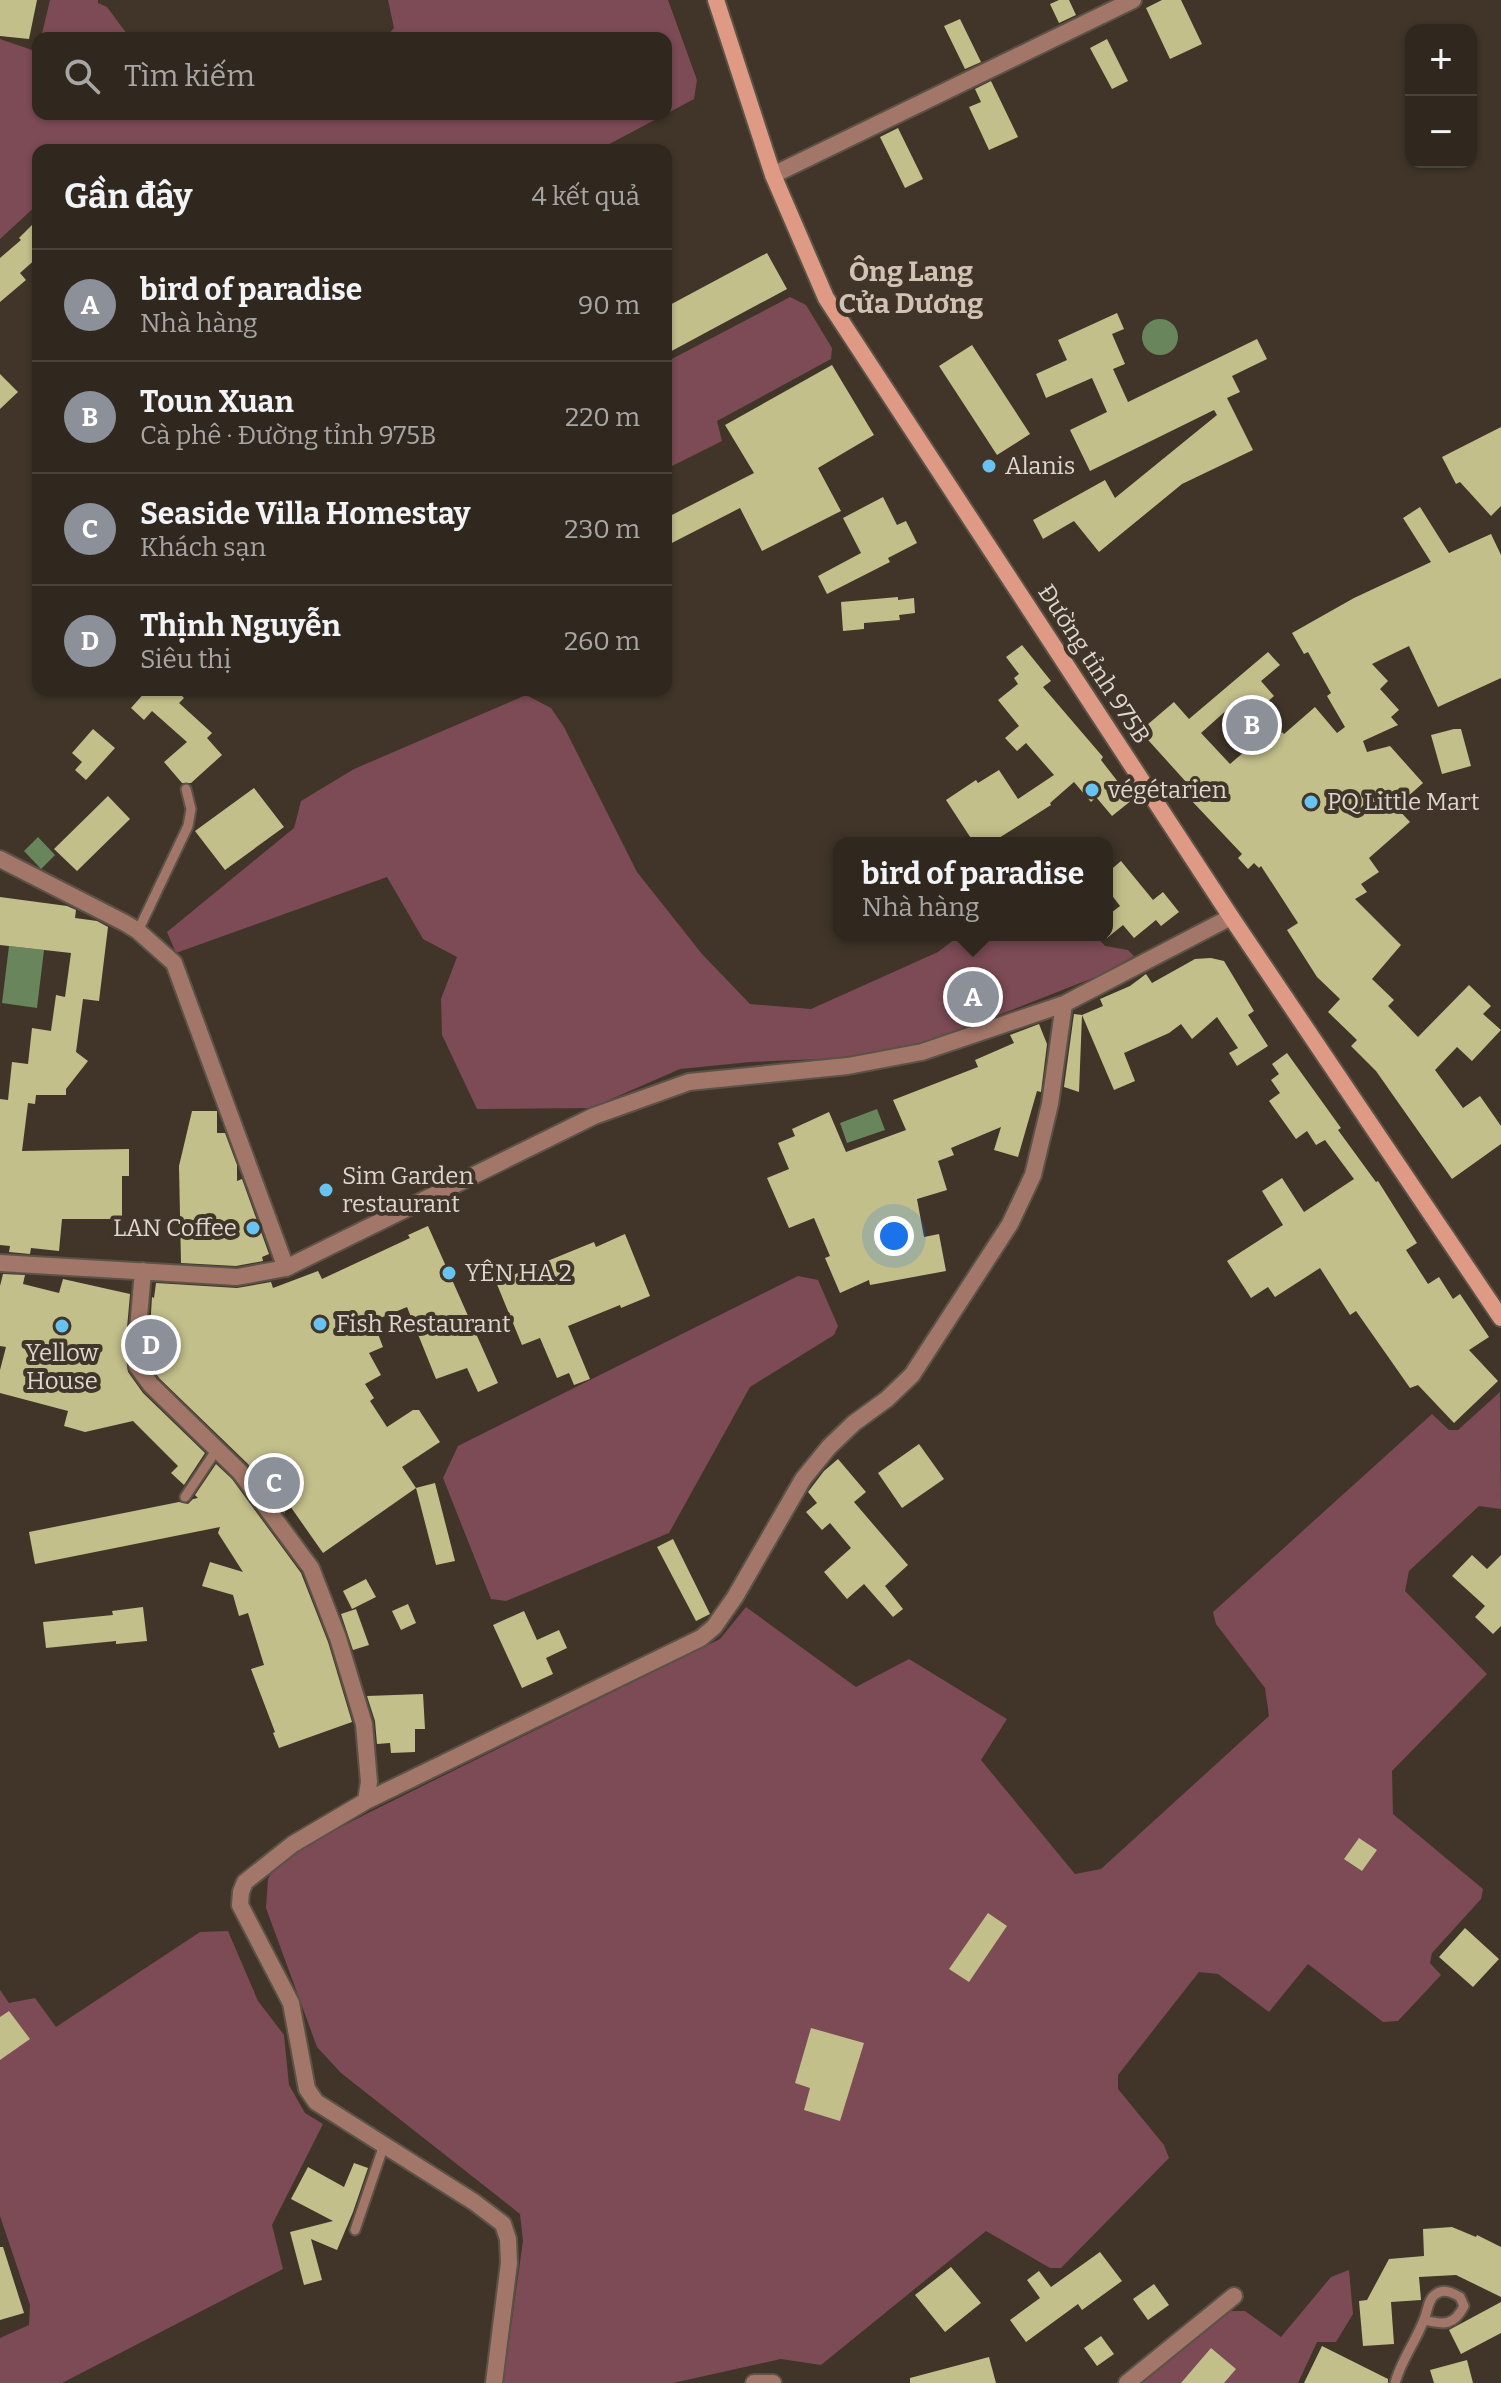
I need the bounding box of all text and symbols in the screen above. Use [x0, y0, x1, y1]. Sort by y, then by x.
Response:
map controls [1405, 24, 1477, 168]
button: + [1405, 24, 1477, 96]
search box [32, 32, 672, 120]
icon: search [60, 54, 104, 98]
text: Tìm kiếm [124, 58, 255, 94]
button: − [1405, 96, 1477, 168]
text: Gần đây [64, 176, 192, 217]
text: 4 kết quả [532, 181, 640, 212]
district label: Ông Lang Cửa Dương [839, 254, 983, 320]
text: bird of paradise [140, 272, 362, 308]
text: A [81, 290, 99, 321]
text: 90 m [578, 290, 640, 321]
text: Nhà hàng [140, 308, 258, 339]
text: Toun Xuan [140, 384, 294, 420]
text: B [82, 402, 98, 433]
text: 220 m [565, 402, 640, 433]
text: Cà phê · Đường tỉnh 975B [140, 420, 437, 451]
place label: Alanis [1005, 452, 1075, 480]
marker: Alanis [980, 457, 998, 475]
text: Seaside Villa Homestay [140, 496, 471, 532]
text: C [82, 514, 98, 545]
text: 230 m [564, 514, 640, 545]
text: Khách sạn [140, 532, 266, 563]
street label: Đường tỉnh 975B [1032, 579, 1156, 749]
text: Thịnh Nguyễn [140, 608, 341, 644]
text: D [81, 626, 99, 657]
text: 260 m [564, 626, 640, 657]
text: Siêu thị [140, 644, 231, 675]
pin: B [1226, 695, 1278, 755]
place label: végétarien [1107, 776, 1227, 804]
marker: végétarien [1083, 781, 1101, 799]
place label: PQ Little Mart [1327, 788, 1480, 816]
marker: PQ Little Mart [1302, 793, 1320, 811]
popup [833, 837, 1113, 941]
text: bird of paradise [862, 856, 1084, 892]
text: Nhà hàng [862, 892, 979, 923]
pin: A [947, 967, 999, 1027]
place label: Sim Garden restaurant [342, 1162, 474, 1218]
marker: Sim Garden restaurant [317, 1181, 335, 1199]
place label: LAN Coffee [113, 1214, 237, 1242]
your location [874, 1216, 914, 1256]
marker: LAN Coffee [244, 1219, 262, 1237]
place label: YÊN HA 2 [465, 1259, 572, 1287]
marker: YÊN HA 2 [440, 1264, 458, 1282]
place label: Fish Restaurant [336, 1310, 511, 1338]
pin: D [125, 1315, 177, 1375]
marker: Fish Restaurant [311, 1315, 329, 1333]
marker: Yellow House [53, 1317, 71, 1335]
place label: Yellow House [25, 1339, 99, 1395]
pin: C [248, 1453, 300, 1513]

